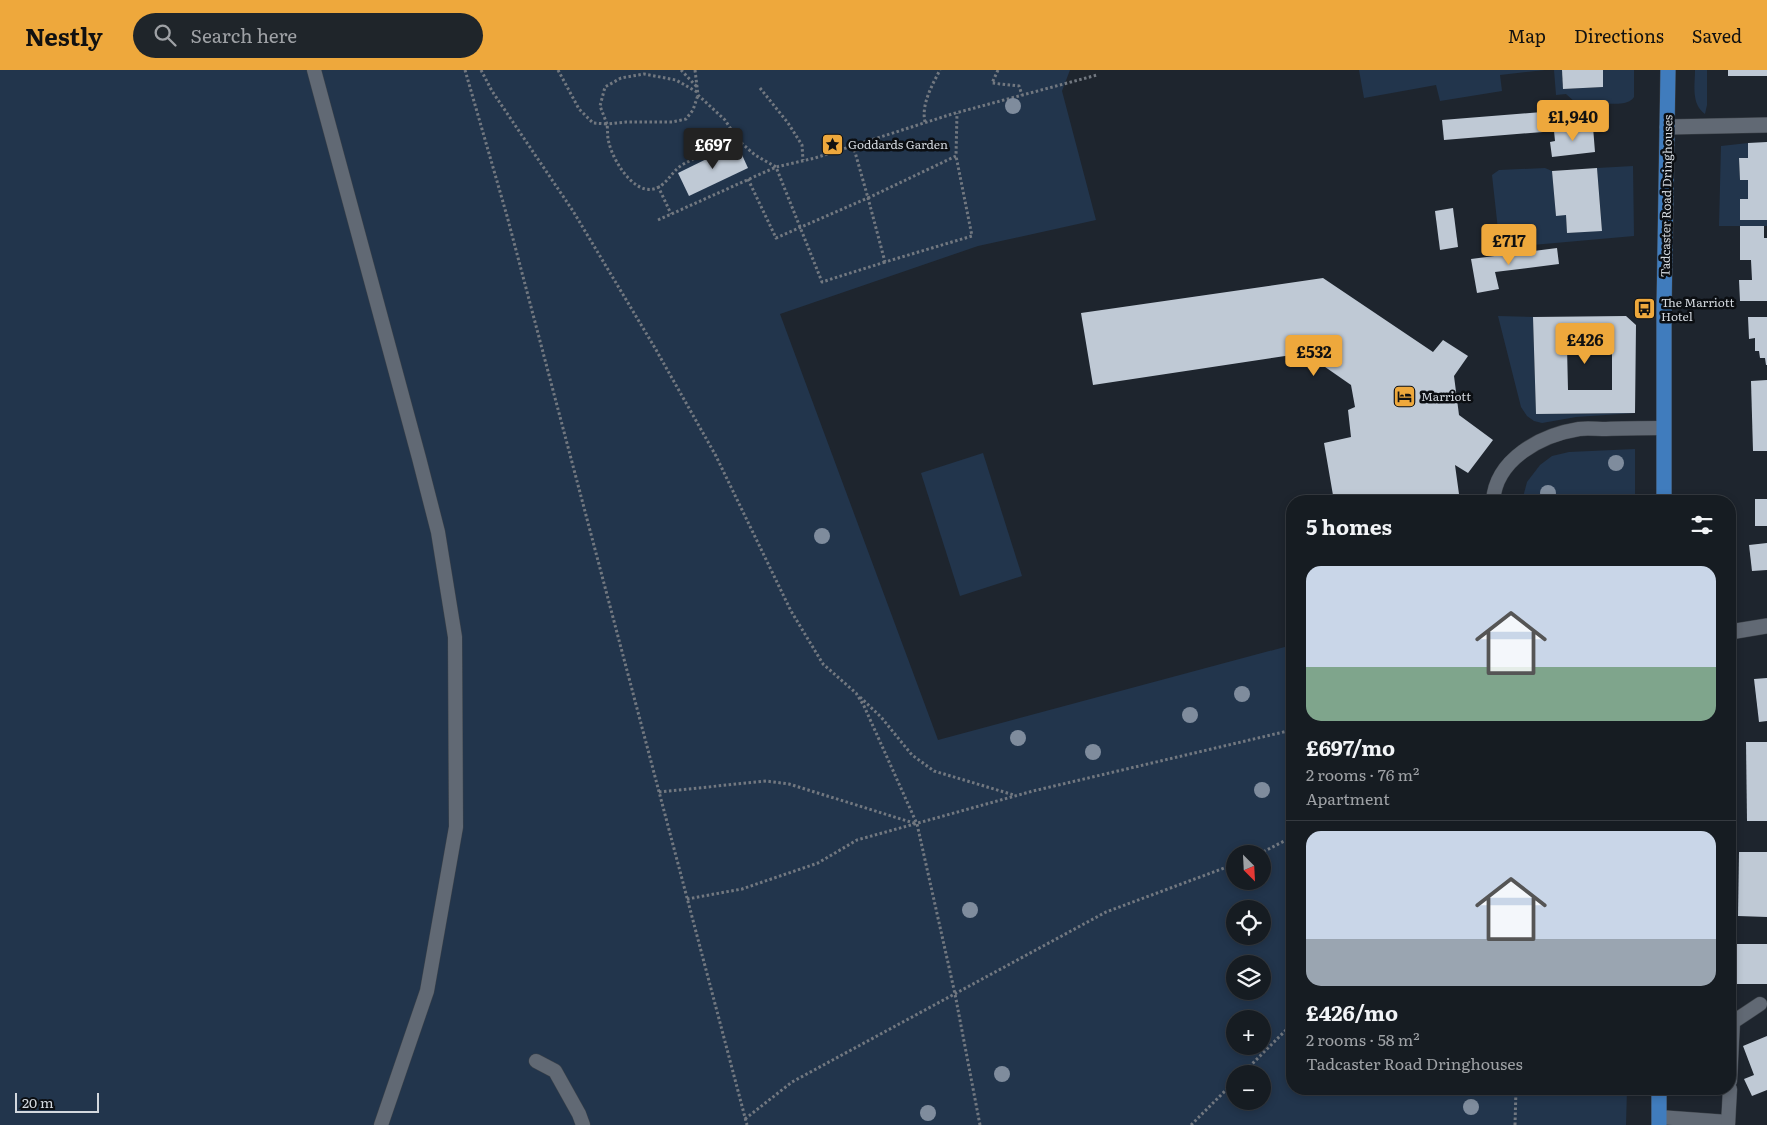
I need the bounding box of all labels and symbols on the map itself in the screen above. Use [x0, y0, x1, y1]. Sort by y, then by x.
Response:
pin: £1,940 [1532, 100, 1614, 142]
street label: Tadcaster Road Dringhouses [1656, 114, 1676, 277]
pin: £697 [683, 128, 743, 170]
place icon: Goddards Garden [820, 132, 844, 156]
place label: Goddards Garden [848, 135, 948, 153]
pin: £717 [1479, 224, 1539, 266]
place label: The Marriott Hotel [1661, 293, 1735, 325]
bus stop icon: The Marriott Hotel [1633, 297, 1657, 321]
pin: £426 [1555, 322, 1615, 365]
pin: £532 [1284, 334, 1344, 377]
hotel icon: Marriott [1393, 384, 1417, 408]
place label: Marriott [1421, 387, 1471, 405]
north arrow [1226, 845, 1271, 890]
scale bar [15, 1090, 99, 1113]

